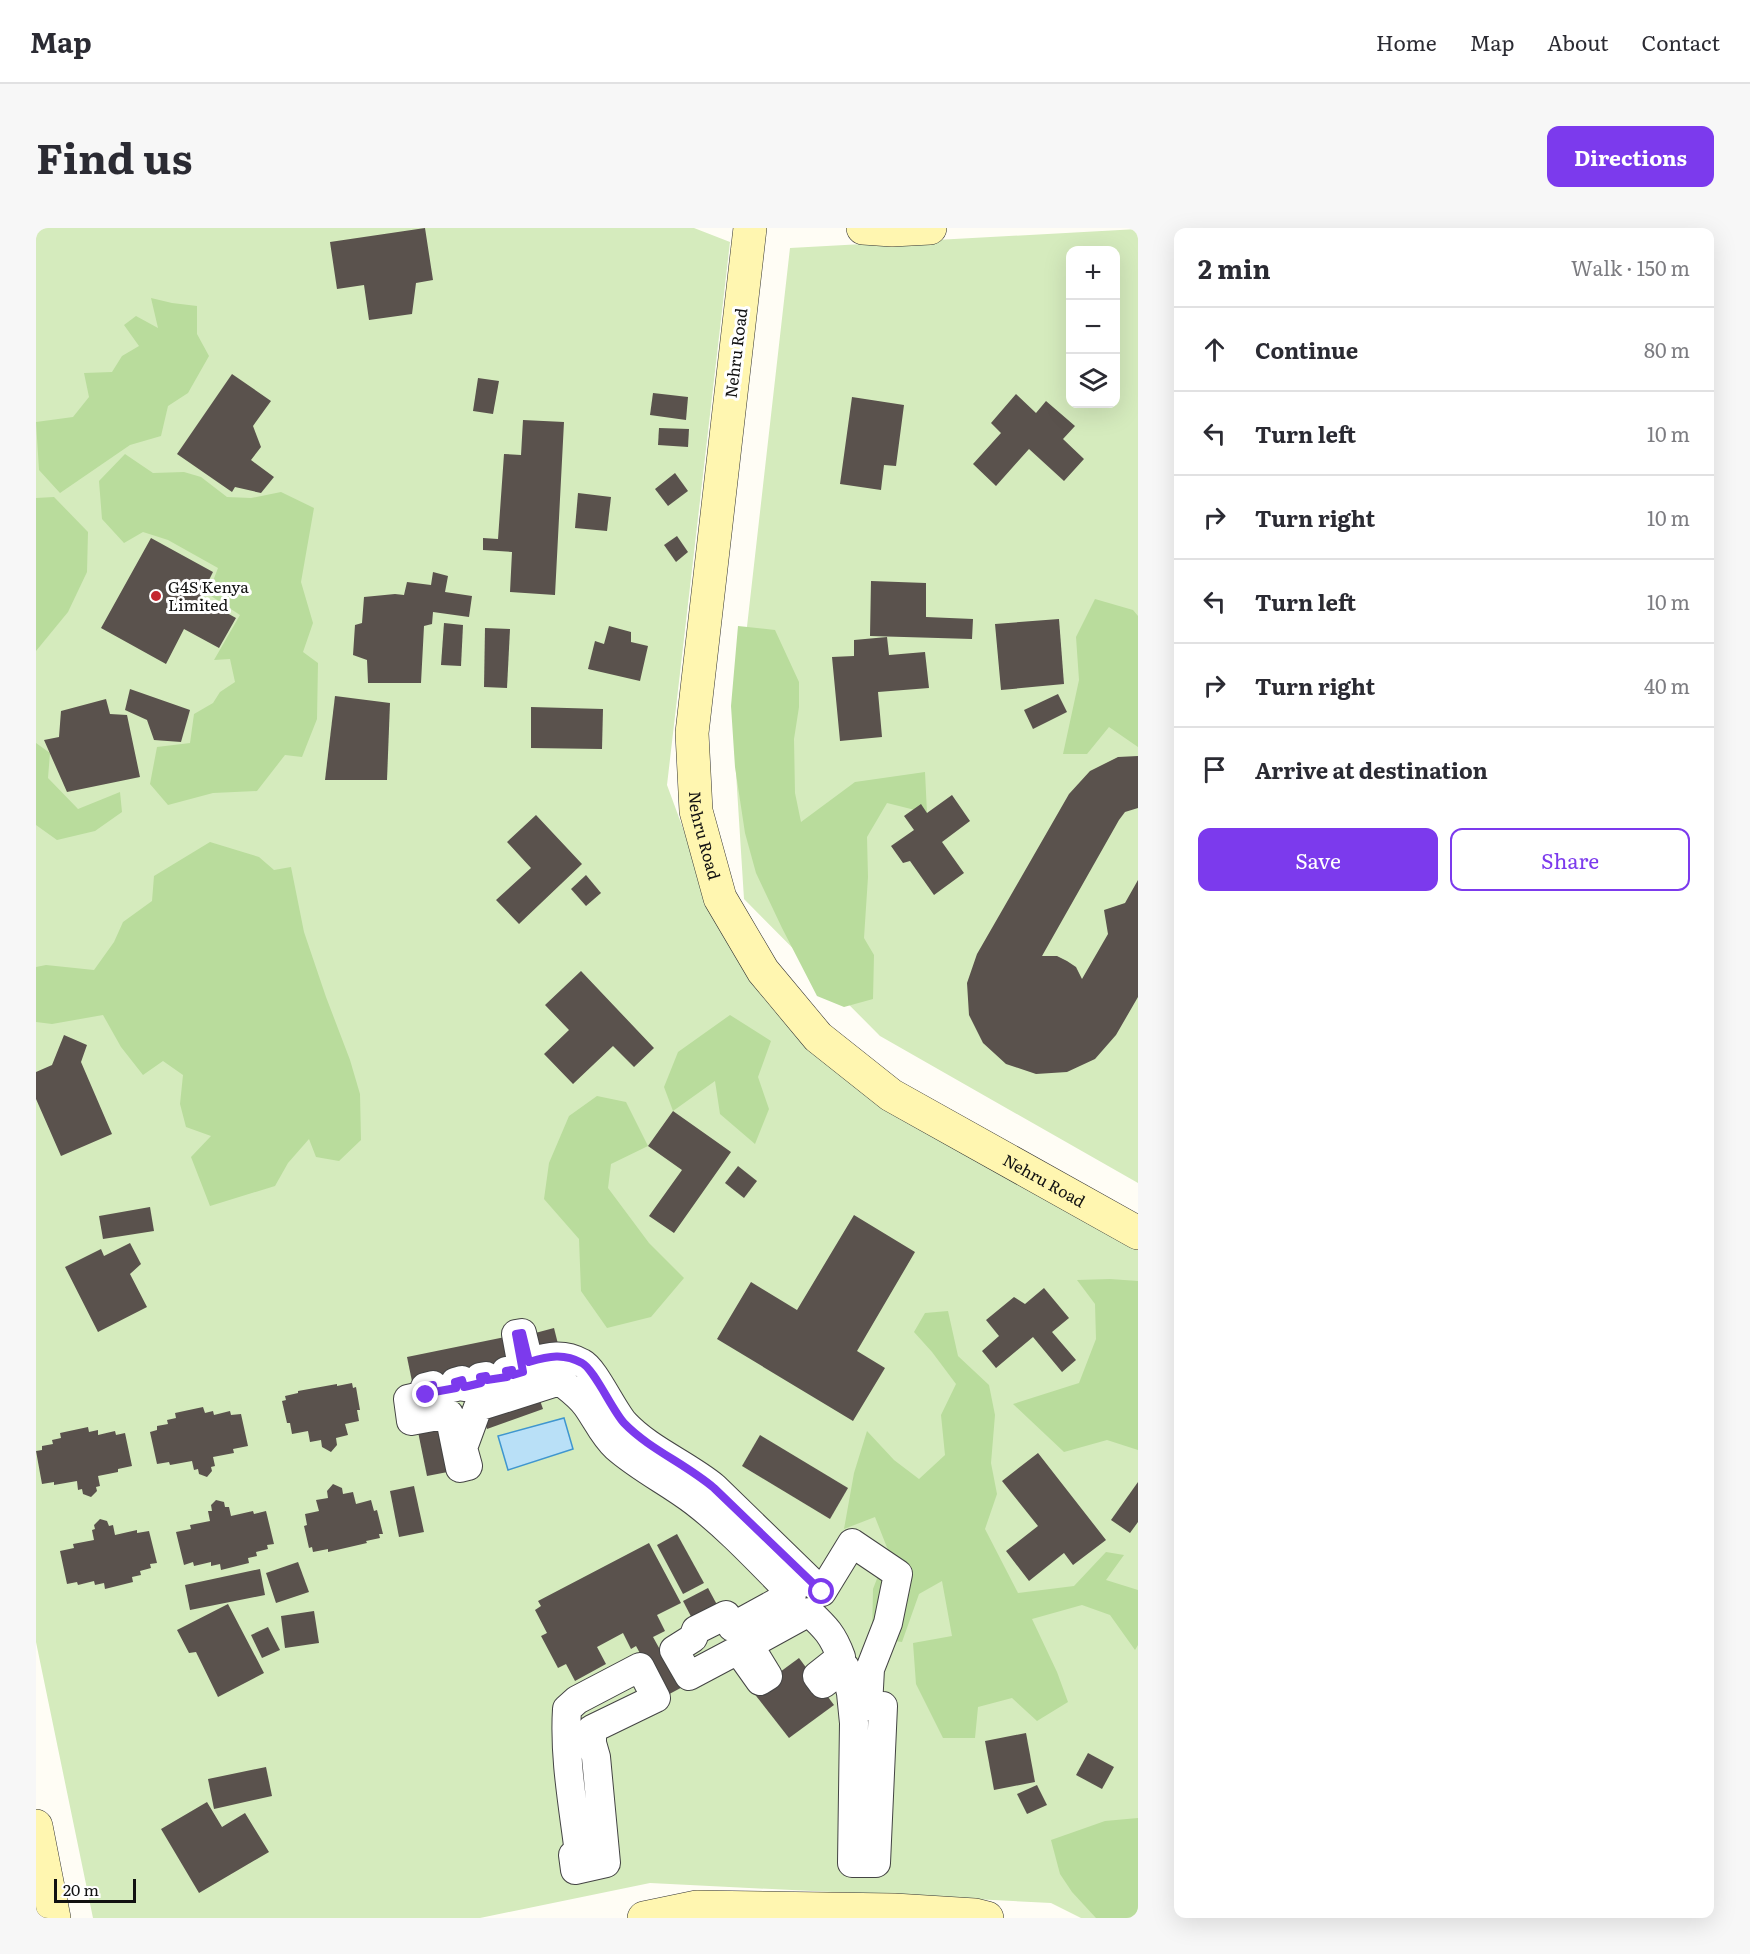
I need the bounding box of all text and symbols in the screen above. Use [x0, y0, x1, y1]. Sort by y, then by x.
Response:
text: Map [30, 20, 92, 62]
text: Home [1376, 26, 1437, 57]
text: Map [1470, 26, 1514, 57]
text: About [1547, 26, 1609, 57]
text: Contact [1642, 26, 1720, 57]
text: Find us [36, 125, 193, 187]
button: Directions [1547, 126, 1714, 187]
map controls [1066, 246, 1120, 408]
button: + [1066, 246, 1120, 300]
text: 2 min [1198, 248, 1271, 287]
text: Walk · 150 m [1571, 252, 1690, 282]
button: − [1066, 300, 1120, 354]
street label: Nehru Road [718, 306, 752, 399]
icon: ahead [1198, 333, 1231, 366]
text: Continue [1255, 333, 1358, 366]
text: 80 m [1644, 334, 1690, 364]
button: layers [1066, 354, 1120, 408]
icon: left [1198, 417, 1231, 450]
text: Turn left [1255, 417, 1356, 450]
text: 10 m [1647, 418, 1690, 448]
icon: right [1198, 501, 1231, 534]
text: Turn right [1255, 501, 1375, 534]
text: 10 m [1647, 502, 1690, 532]
place label: G4S Kenya Limited [168, 574, 249, 616]
icon: left [1198, 585, 1231, 618]
text: Turn left [1255, 585, 1356, 618]
text: 10 m [1647, 586, 1690, 616]
marker: G4S Kenya Limited [149, 589, 163, 603]
icon: right [1198, 669, 1231, 702]
text: Turn right [1255, 669, 1375, 702]
text: 40 m [1644, 670, 1690, 700]
icon: arrive [1198, 753, 1231, 786]
text: Arrive at destination [1255, 753, 1488, 786]
street label: Nehru Road [684, 791, 727, 883]
button: Save [1198, 828, 1438, 891]
button: Share [1450, 828, 1690, 891]
street label: Nehru Road [999, 1147, 1090, 1212]
route end [412, 1381, 438, 1407]
route start [808, 1578, 834, 1604]
scale bar [54, 1876, 136, 1904]
text: 20 m [63, 1877, 99, 1901]

